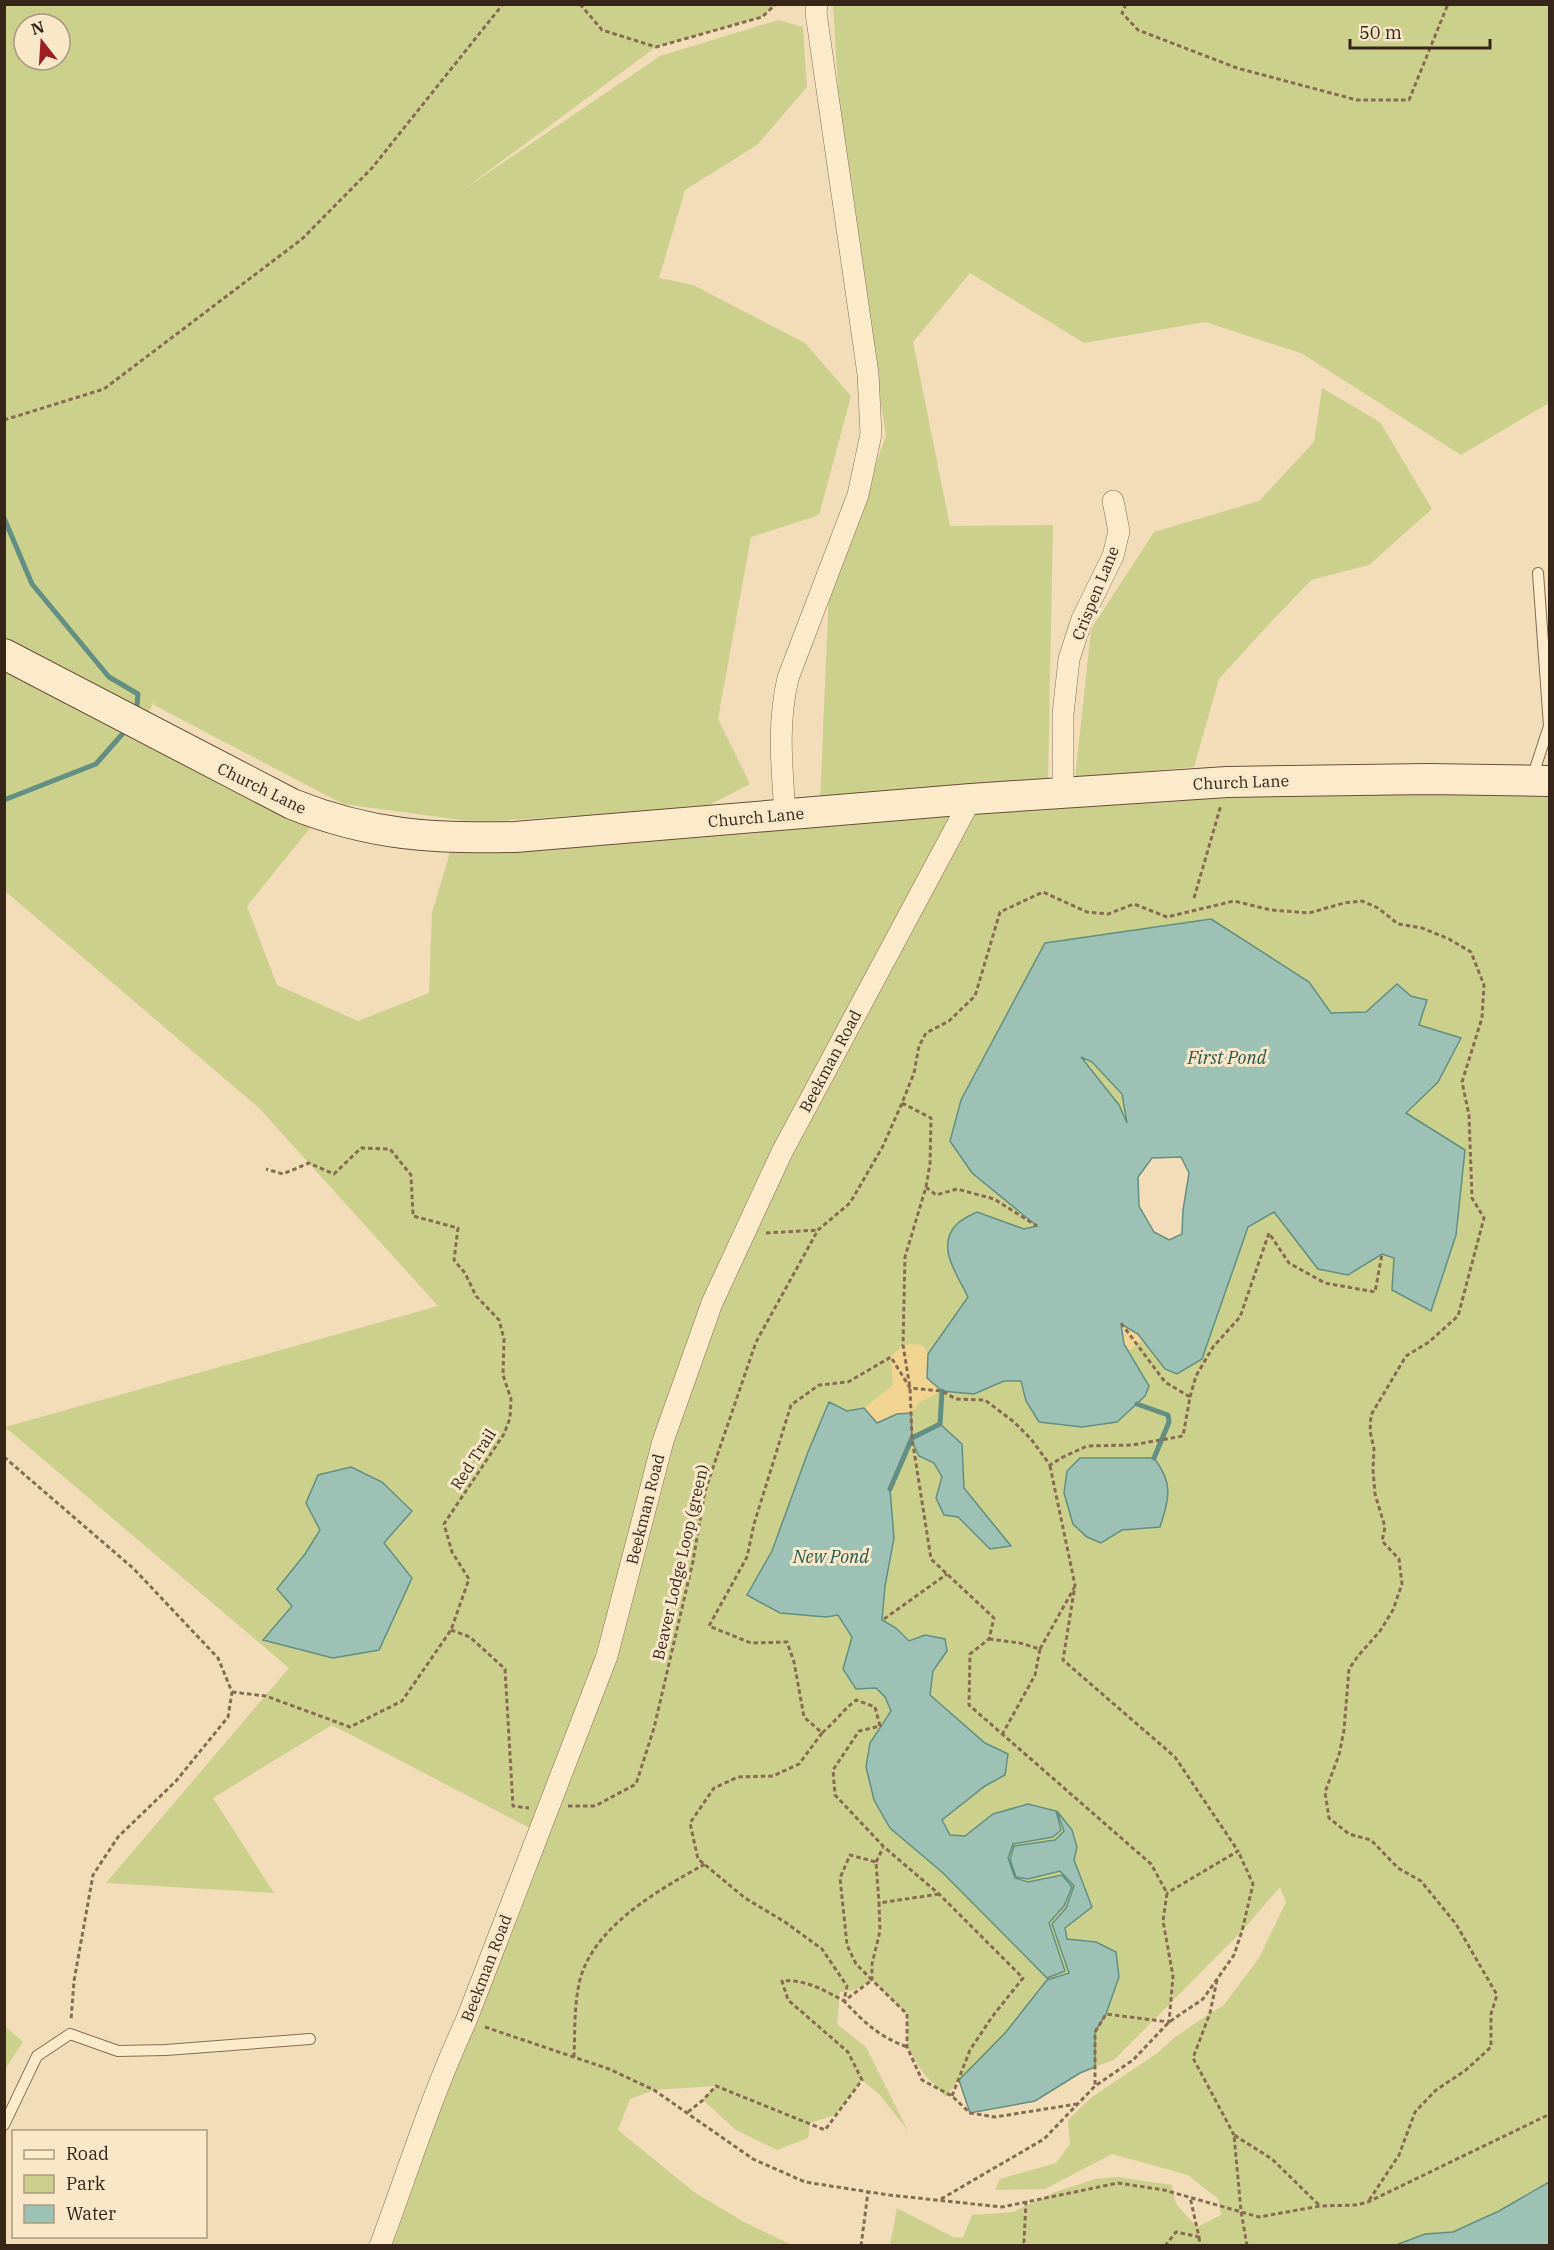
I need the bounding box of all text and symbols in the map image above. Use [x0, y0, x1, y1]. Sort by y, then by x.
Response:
north arrow [12, 12, 72, 72]
scale bar [1350, 12, 1490, 50]
text: N [29, 16, 47, 39]
text: 50 m [1359, 21, 1402, 44]
street label: Crispen Lane [1067, 543, 1123, 643]
street label: Church Lane [214, 758, 310, 818]
street label: Church Lane [1193, 770, 1289, 794]
street label: Church Lane [707, 803, 805, 831]
street label: Beekman Road [795, 1006, 866, 1116]
water label: First Pond [1186, 1046, 1267, 1069]
street label: Red Trail [446, 1425, 500, 1493]
street label: Beekman Road [622, 1451, 668, 1566]
street label: Beaver Lodge Loop (green) [648, 1462, 712, 1662]
water label: New Pond [792, 1545, 869, 1568]
street label: Beekman Road [456, 1911, 516, 2024]
legend [12, 2130, 207, 2238]
text: Road [66, 2142, 109, 2165]
text: Park [66, 2172, 106, 2195]
text: Water [66, 2202, 116, 2225]

